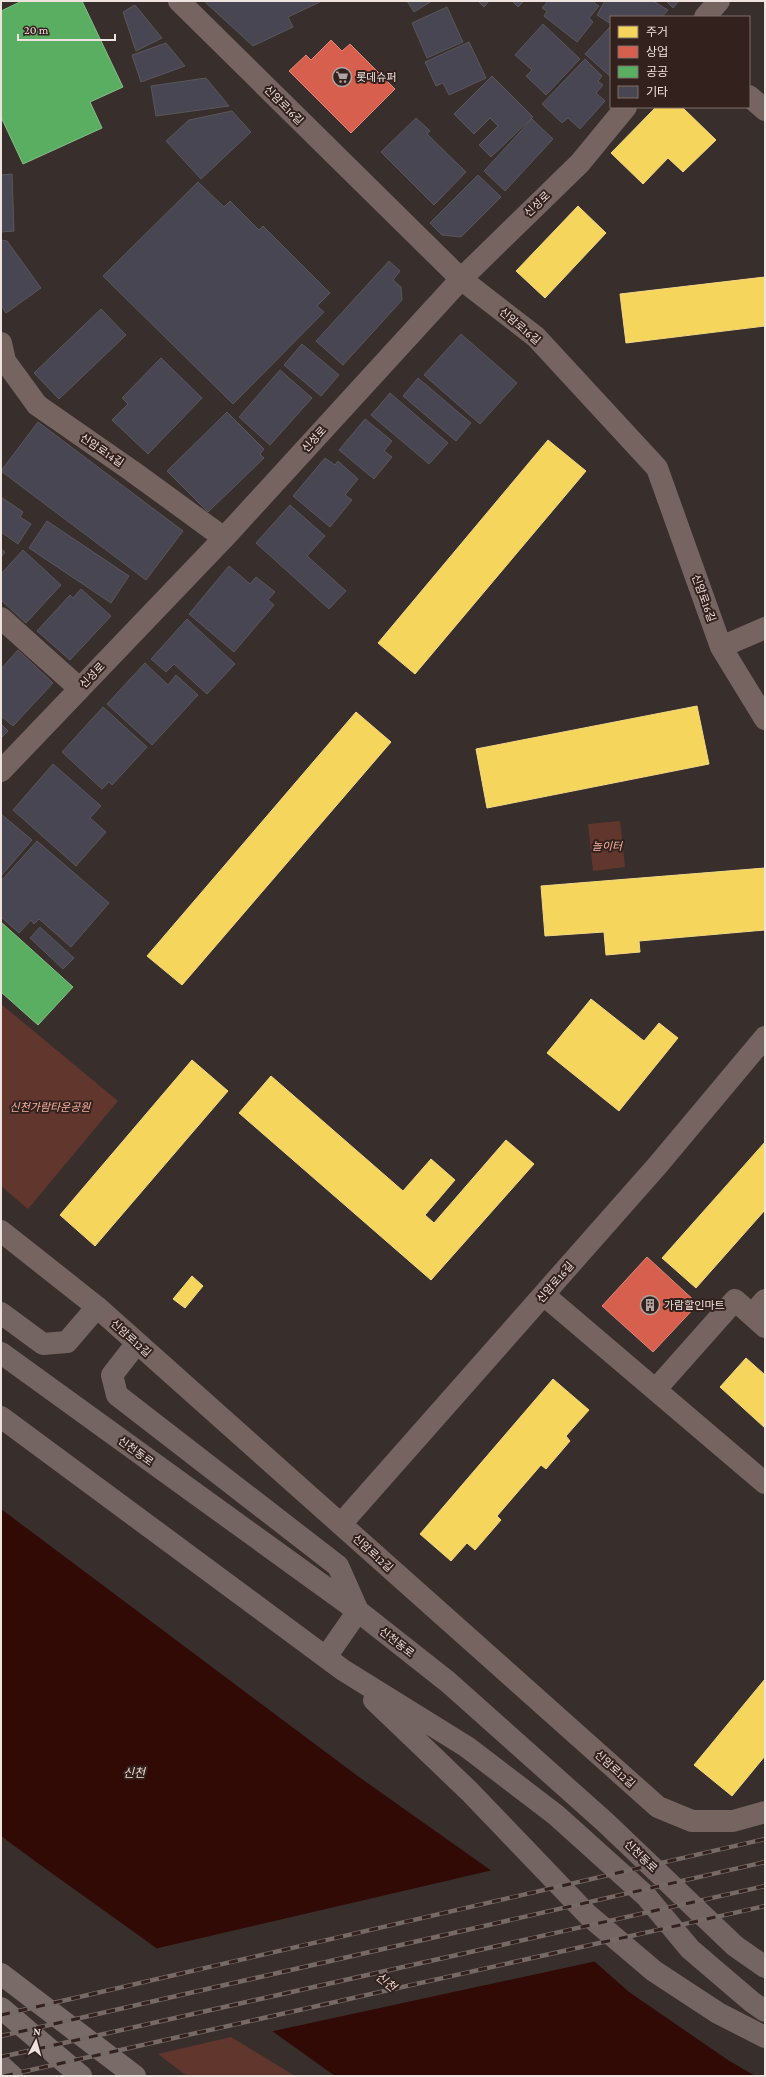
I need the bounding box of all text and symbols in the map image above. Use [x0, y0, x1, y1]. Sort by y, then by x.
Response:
scale bar [18, 16, 115, 42]
legend [610, 16, 750, 108]
text: 20 m [24, 23, 49, 37]
text: 주거 [646, 25, 668, 39]
text: 상업 [646, 45, 668, 59]
text: 공공 [646, 65, 668, 79]
supermarket icon: 롯데슈퍼 [331, 66, 353, 88]
place label: 롯데슈퍼 [356, 71, 396, 83]
street label: 신암로16길 [262, 83, 306, 127]
text: 기타 [646, 85, 668, 99]
street label: 신성로 [522, 189, 552, 219]
street label: 신암로16길 [497, 305, 543, 347]
street label: 신성로 [299, 424, 329, 454]
street label: 신암로14길 [78, 431, 126, 469]
street label: 신암로16길 [690, 573, 718, 623]
street label: 신성로 [77, 660, 107, 690]
park label: 놀이터 [592, 840, 624, 852]
park label: 신천가람타운공원 [10, 1101, 91, 1113]
street label: 신암로16길 [534, 1259, 576, 1305]
building icon: 가람할인마트 [639, 1294, 661, 1316]
place label: 가람할인마트 [664, 1299, 725, 1311]
street label: 신암로12길 [109, 1317, 153, 1359]
street label: 신천동로 [116, 1434, 156, 1468]
street label: 신암로12길 [351, 1532, 395, 1574]
street label: 신천동로 [377, 1625, 417, 1659]
street label: 신암로12길 [593, 1748, 637, 1790]
water label: 신천 [123, 1766, 147, 1780]
street label: 신천동로 [622, 1838, 660, 1874]
water label: 신천 [373, 1970, 401, 1996]
north arrow [16, 2021, 56, 2061]
text: N [33, 2025, 42, 2037]

